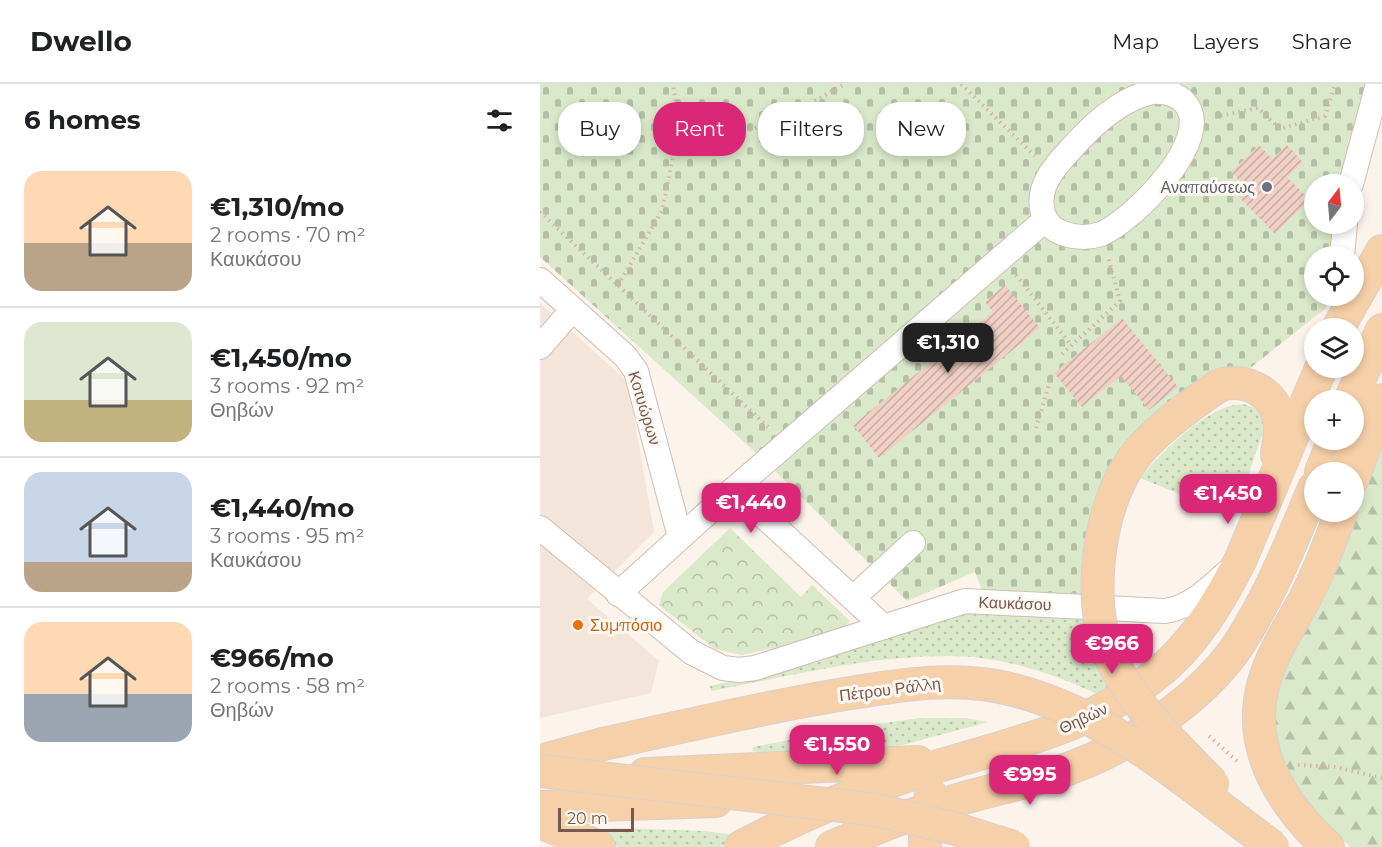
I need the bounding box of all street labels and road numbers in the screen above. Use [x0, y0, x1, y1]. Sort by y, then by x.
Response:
street label: Κοτυώρων [624, 369, 665, 447]
street label: Καυκάσου [978, 593, 1052, 614]
street label: Πέτρου Ράλλη [838, 674, 942, 705]
street label: Θηβών [1056, 699, 1110, 738]

